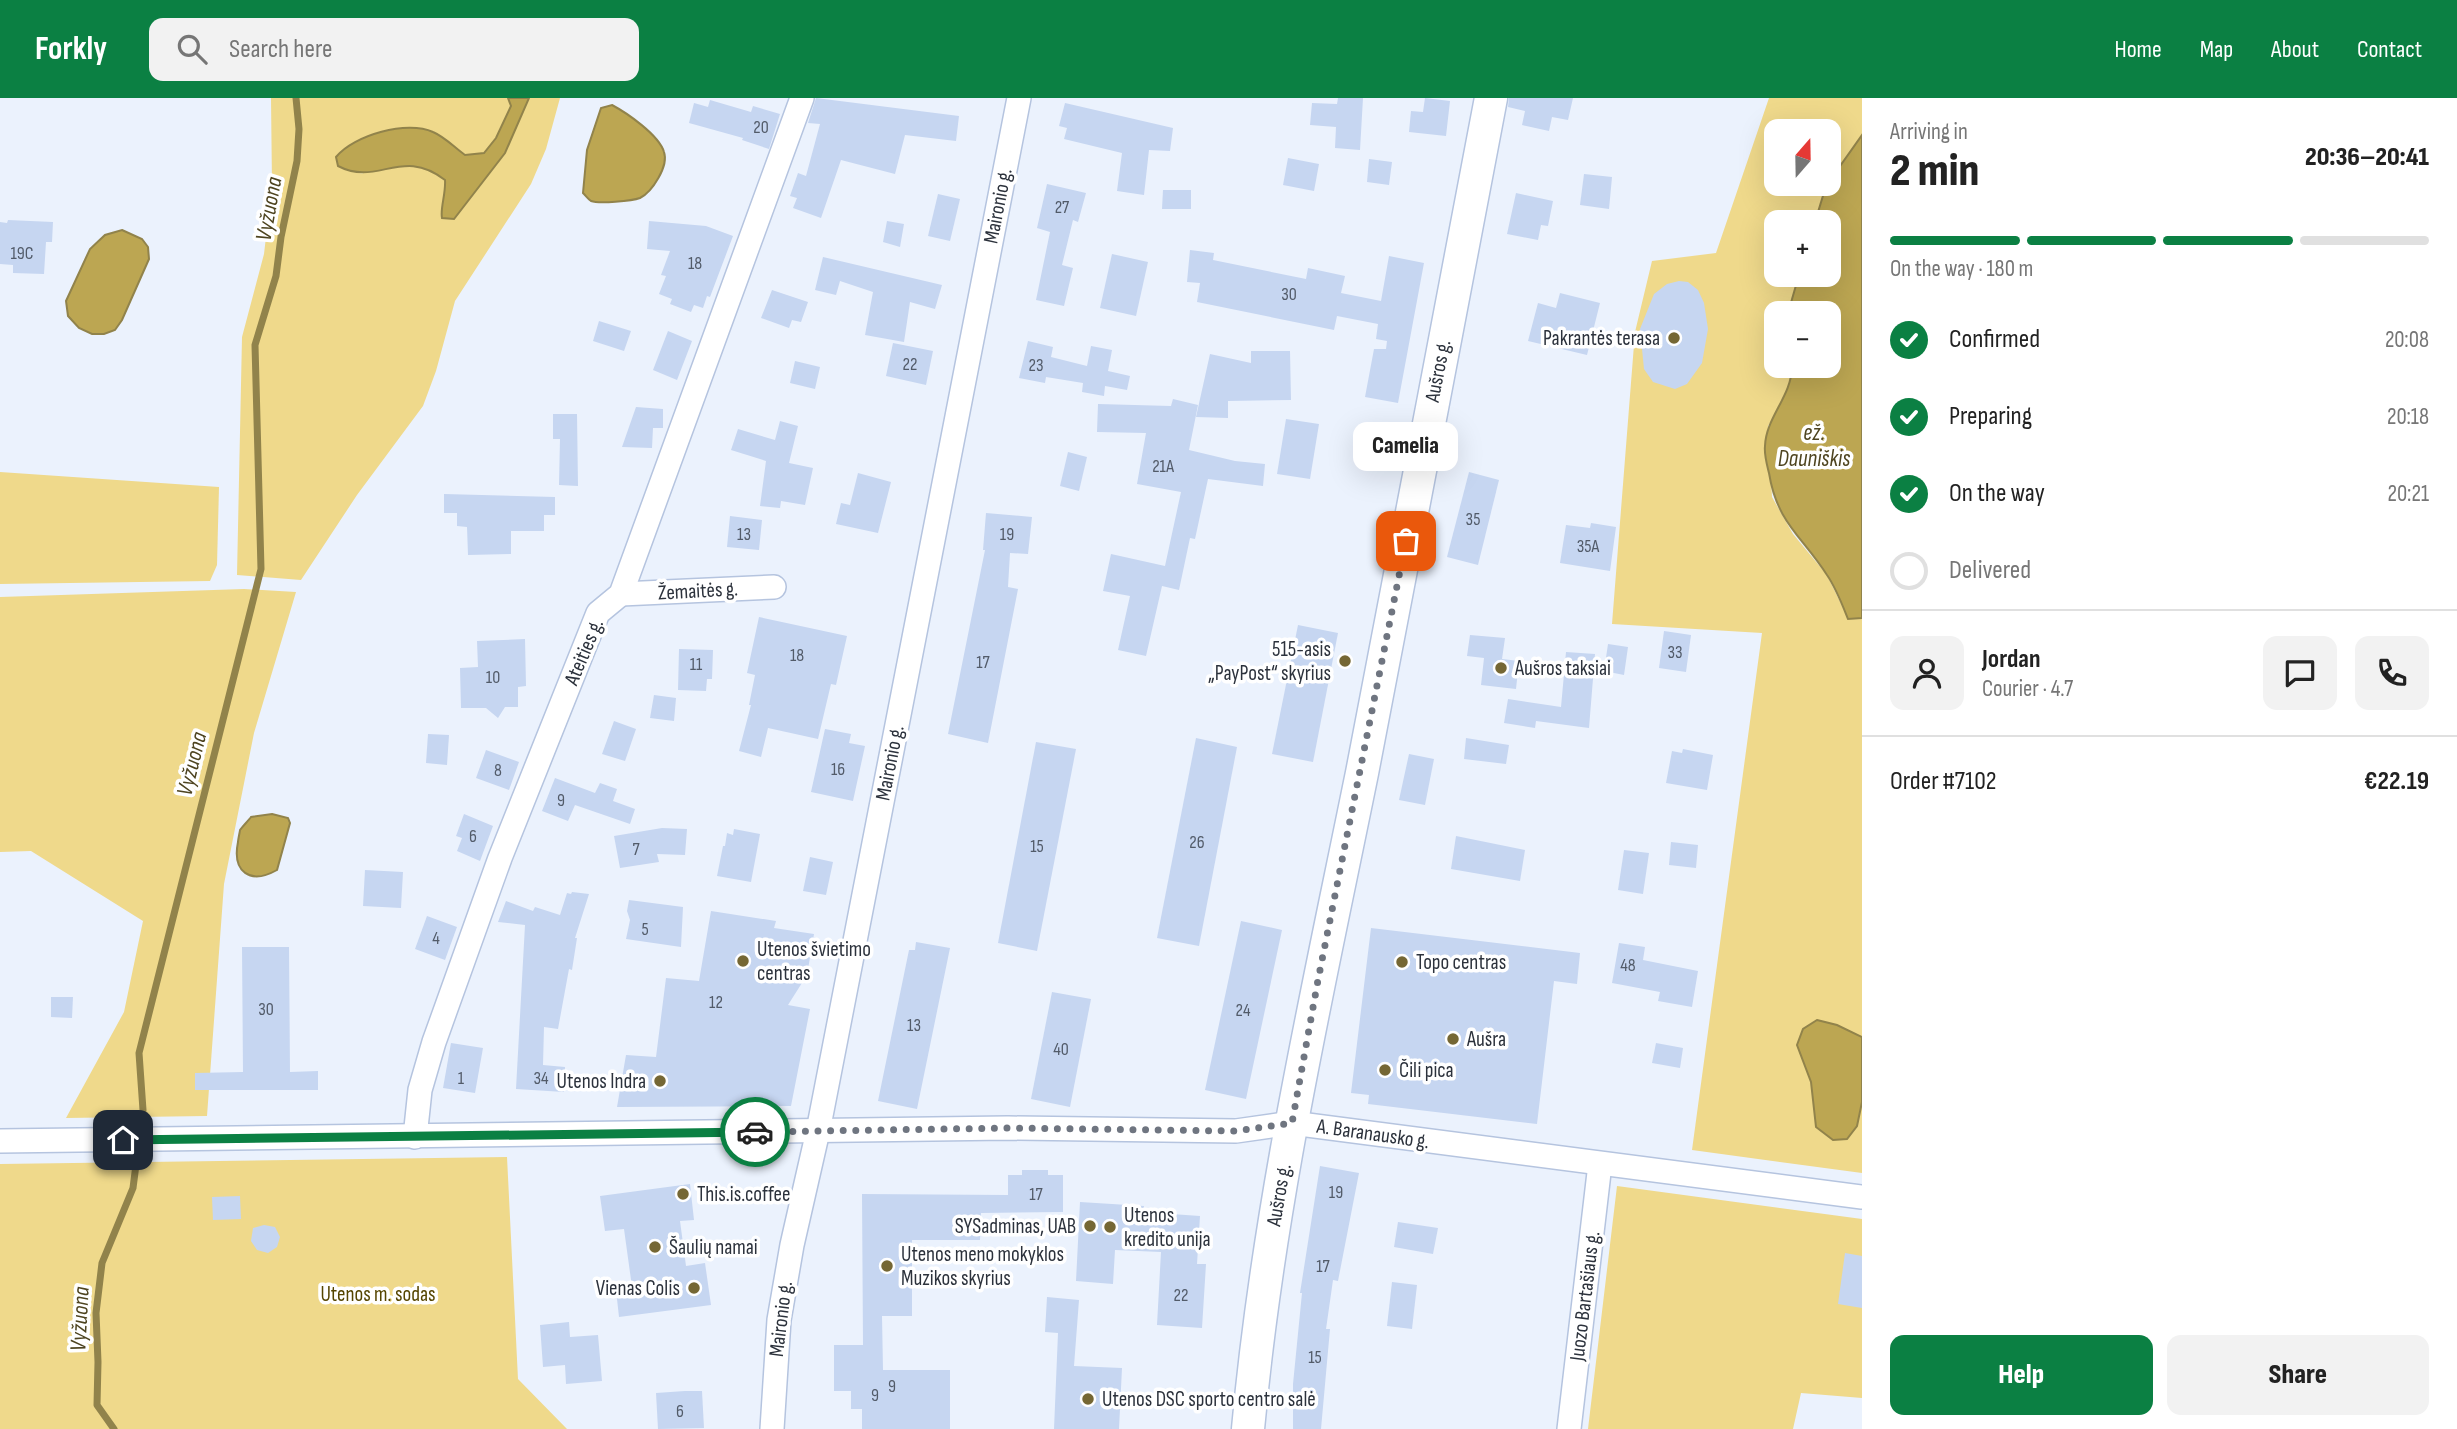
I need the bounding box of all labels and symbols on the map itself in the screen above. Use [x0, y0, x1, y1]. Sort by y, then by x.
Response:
house number: 20 [753, 117, 769, 138]
north arrow [1764, 119, 1841, 196]
street label: Maironio g. [978, 166, 1018, 246]
water label: Vyžuona [250, 174, 289, 243]
house number: 27 [1055, 197, 1070, 218]
house number: 19C [10, 243, 34, 264]
house number: 18 [688, 253, 702, 274]
house number: 30 [1281, 284, 1297, 305]
place label: Pakrantės terasa [1543, 326, 1660, 351]
marker: Pakrantės terasa [1666, 330, 1682, 346]
street label: Aušros g. [1420, 338, 1456, 405]
house number: 22 [903, 354, 917, 375]
house number: 23 [1029, 355, 1044, 376]
water label: ež. Dauniškis [1778, 419, 1850, 473]
callout: Camelia [1354, 422, 1458, 471]
house number: 21A [1152, 456, 1174, 477]
house number: 35 [1466, 509, 1480, 530]
pin [1376, 511, 1436, 571]
house number: 13 [737, 524, 751, 545]
house number: 19 [1000, 524, 1014, 545]
house number: 35A [1577, 536, 1600, 557]
street label: Žemaitės g. [657, 576, 739, 606]
street label: Ateities g. [559, 615, 609, 690]
place label: 515-asis „PayPost“ skyrius [1208, 637, 1331, 686]
house number: 33 [1667, 642, 1683, 663]
house number: 18 [790, 645, 804, 666]
house number: 17 [976, 652, 991, 673]
marker: 515-asis „PayPost“ skyrius [1337, 653, 1353, 669]
house number: 11 [690, 654, 703, 675]
place label: Aušros taksiai [1514, 656, 1611, 681]
marker: Aušros taksiai [1493, 660, 1509, 676]
house number: 10 [486, 667, 500, 688]
street label: Maironio g. [870, 723, 910, 803]
water label: Vyžuona [171, 729, 214, 799]
house number: 16 [831, 759, 845, 780]
house number: 8 [494, 760, 502, 781]
house number: 9 [557, 790, 565, 811]
house number: 6 [469, 826, 477, 847]
house number: 26 [1189, 832, 1205, 853]
house number: 15 [1030, 836, 1044, 857]
house number: 7 [632, 839, 640, 860]
house number: 5 [641, 919, 649, 940]
house number: 4 [432, 928, 440, 949]
place label: Utenos švietimo centras [757, 937, 871, 986]
place label: Topo centras [1416, 950, 1506, 975]
marker: Utenos švietimo centras [735, 953, 751, 969]
marker: Topo centras [1394, 954, 1410, 970]
house number: 48 [1620, 955, 1636, 976]
house number: 12 [709, 992, 723, 1013]
house number: 30 [258, 999, 274, 1020]
house number: 24 [1236, 1000, 1251, 1021]
house number: 13 [907, 1015, 921, 1036]
place label: Aušra [1466, 1027, 1506, 1052]
marker: Aušra [1445, 1031, 1461, 1047]
house number: 40 [1053, 1039, 1069, 1060]
place label: Čili pica [1399, 1058, 1454, 1083]
marker: Čili pica [1377, 1062, 1393, 1078]
house number: 1 [458, 1068, 465, 1089]
house number: 34 [533, 1068, 549, 1089]
place label: Utenos Indra [557, 1069, 646, 1094]
marker: Utenos Indra [652, 1073, 668, 1089]
courier [720, 1097, 790, 1167]
pin [93, 1110, 153, 1170]
street label: A. Baranausko g. [1314, 1114, 1431, 1154]
street label: Aušros g. [1261, 1162, 1297, 1229]
place label: This.is.coffee [697, 1182, 790, 1207]
house number: 19 [1329, 1182, 1343, 1203]
house number: 17 [1029, 1184, 1044, 1205]
marker: This.is.coffee [675, 1186, 691, 1202]
place label: Utenos kredito unija [1124, 1203, 1211, 1252]
place label: SYSadminas, UAB [955, 1214, 1076, 1239]
marker: SYSadminas, UAB [1082, 1218, 1098, 1234]
marker: Utenos kredito unija [1102, 1219, 1118, 1235]
street label: Juozo Bartašiaus g. [1565, 1230, 1605, 1363]
place label: Šaulių namai [669, 1235, 758, 1260]
marker: Šaulių namai [647, 1239, 663, 1255]
place label: Utenos meno mokyklos Muzikos skyrius [901, 1242, 1064, 1291]
house number: 17 [1316, 1256, 1331, 1277]
marker: Utenos meno mokyklos Muzikos skyrius [879, 1258, 895, 1274]
place label: Vienas Colis [596, 1276, 680, 1301]
marker: Vienas Colis [686, 1280, 702, 1296]
street label: Maironio g. [764, 1280, 798, 1358]
park label: Utenos m. sodas [320, 1282, 436, 1307]
water label: Vyžuona [64, 1285, 96, 1352]
house number: 22 [1174, 1285, 1188, 1306]
house number: 15 [1308, 1347, 1322, 1368]
house number: 9 [888, 1376, 896, 1397]
house number: 9 [871, 1385, 879, 1406]
place label: Utenos DSC sporto centro salė [1102, 1387, 1316, 1412]
marker: Utenos DSC sporto centro salė [1080, 1391, 1096, 1407]
house number: 6 [676, 1401, 684, 1422]

